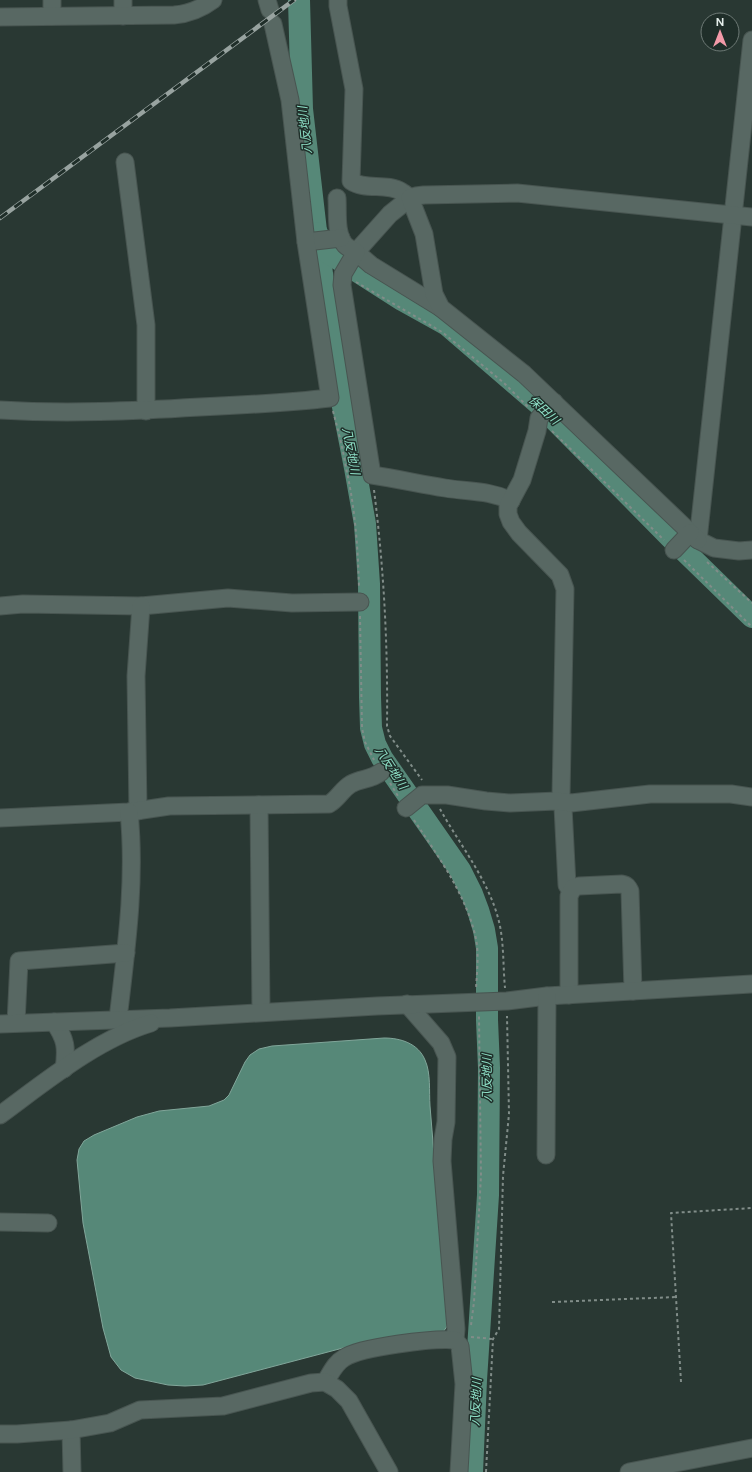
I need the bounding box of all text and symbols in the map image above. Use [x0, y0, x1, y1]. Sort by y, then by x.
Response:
north arrow [700, 12, 740, 52]
text: N [716, 16, 724, 29]
water label: 八反地川 [295, 103, 314, 155]
water label: 保田川 [526, 393, 563, 429]
water label: 八反地川 [340, 426, 363, 478]
water label: 八反地川 [372, 744, 411, 794]
water label: 八反地川 [480, 1052, 494, 1102]
water label: 八反地川 [468, 1376, 484, 1426]

